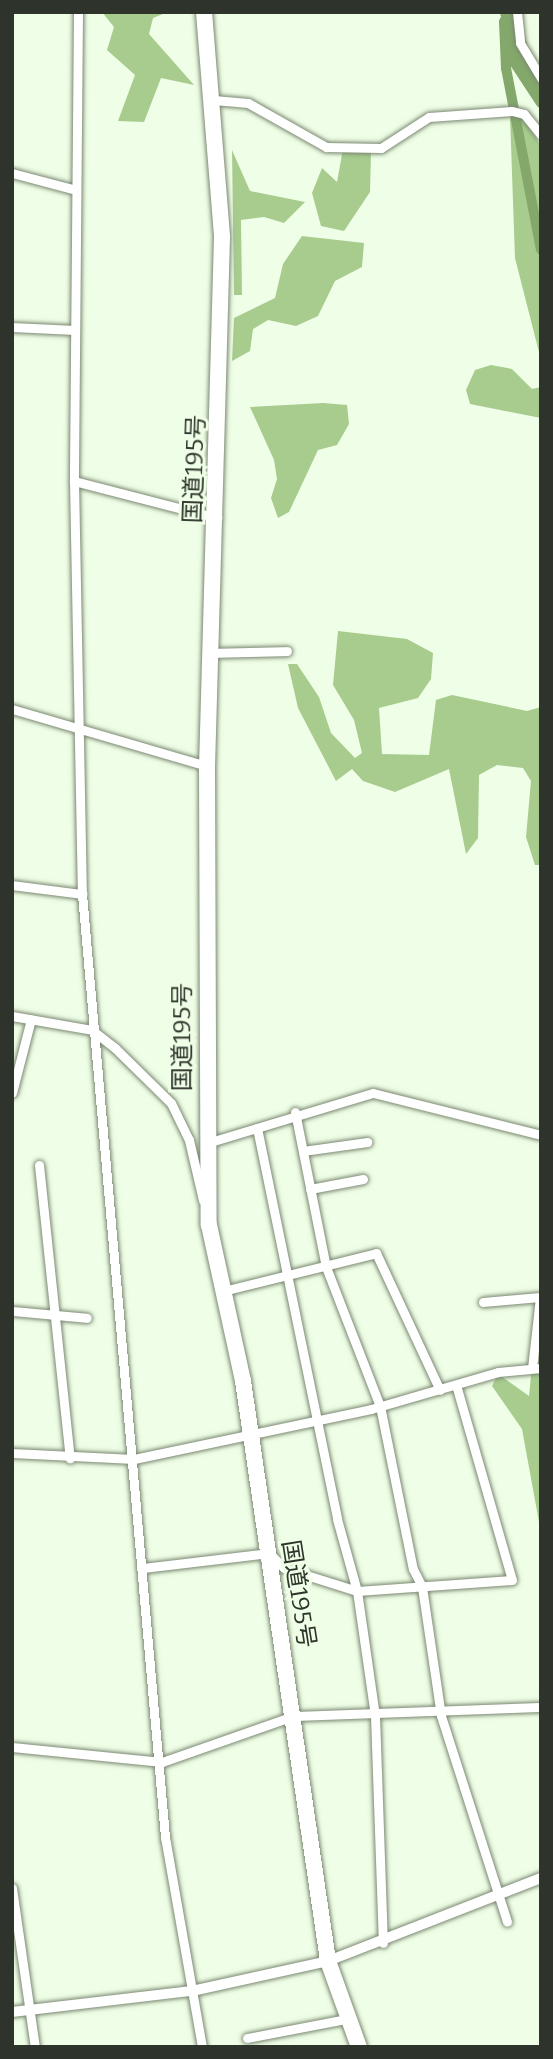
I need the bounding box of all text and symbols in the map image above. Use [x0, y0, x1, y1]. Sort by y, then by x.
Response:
street label: 国道195号 [179, 414, 211, 524]
street label: 国道195号 [169, 983, 197, 1091]
street label: 国道195号 [275, 1538, 321, 1650]

